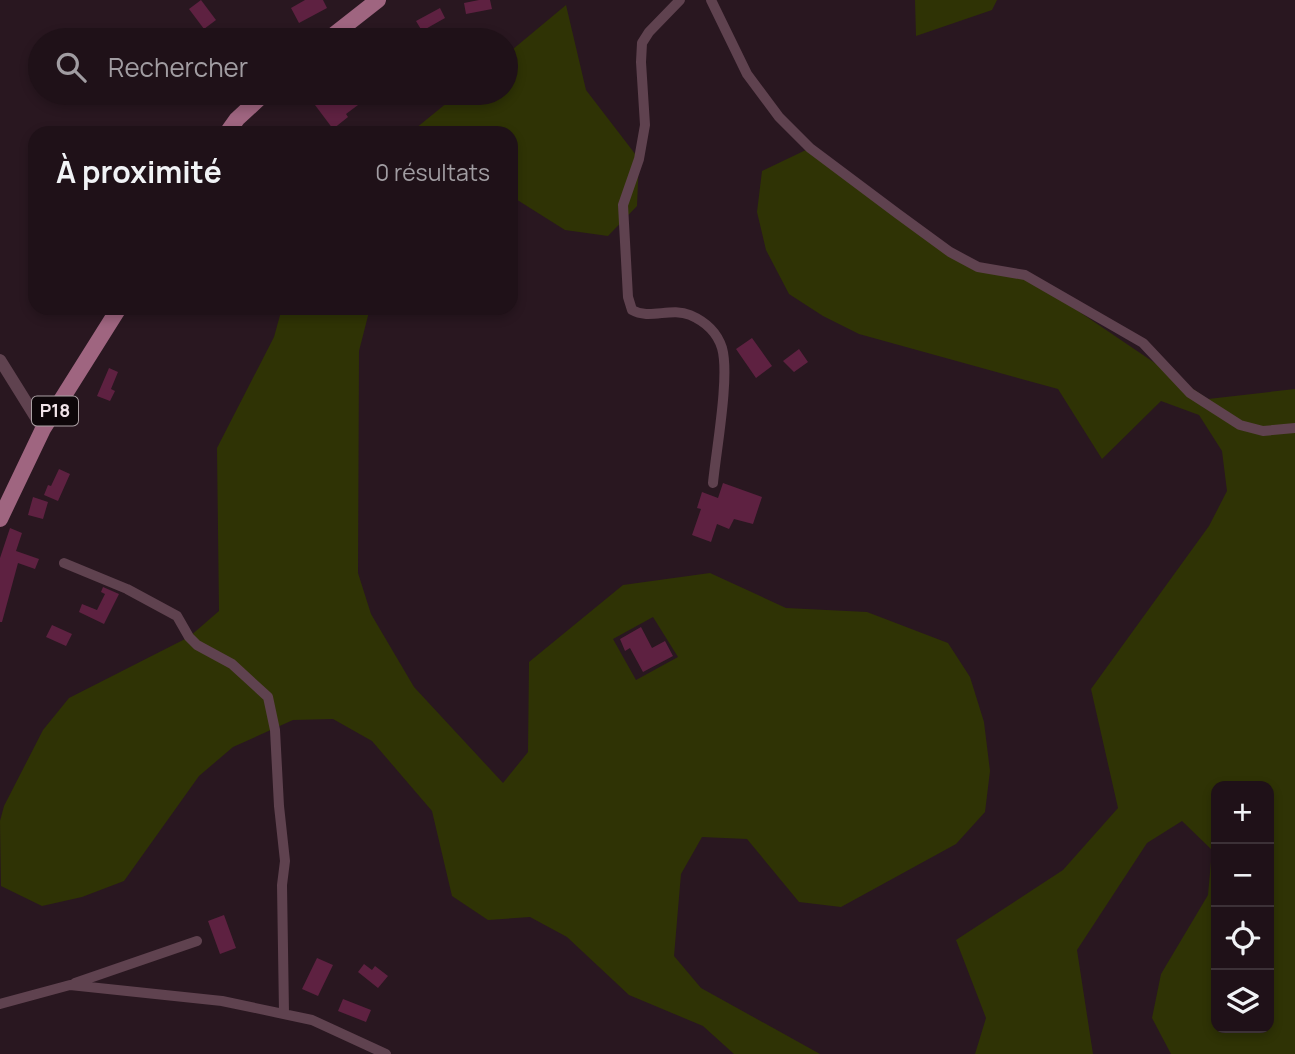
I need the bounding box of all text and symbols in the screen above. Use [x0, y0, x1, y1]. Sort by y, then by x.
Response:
search box [28, 28, 518, 105]
icon: search [52, 48, 90, 86]
text: Rechercher [108, 49, 248, 85]
text: À proximité [56, 151, 222, 192]
text: 0 résultats [375, 156, 490, 188]
road number: P18 [32, 396, 78, 426]
map controls [1211, 781, 1274, 1033]
button: + [1211, 781, 1274, 844]
button: − [1211, 844, 1274, 907]
button: locate [1211, 907, 1274, 970]
button: layers [1211, 970, 1274, 1033]

